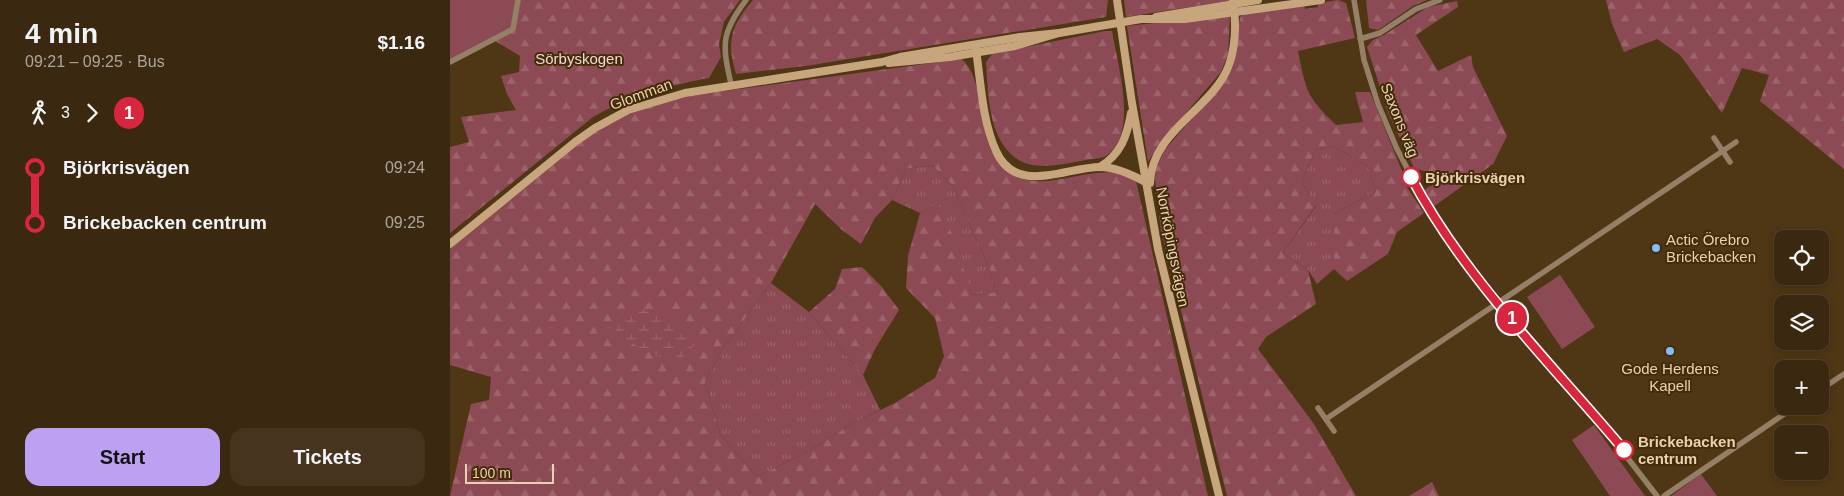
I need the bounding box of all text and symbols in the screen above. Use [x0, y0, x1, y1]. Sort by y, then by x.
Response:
text: 4 min [25, 18, 98, 49]
text: $1.16 [377, 32, 425, 53]
park label: Sörbyskogen [535, 50, 623, 67]
text: 09:21 – 09:25 · Bus [25, 53, 165, 70]
street label: Glomman [608, 75, 674, 113]
street label: Saxons väg [1377, 80, 1423, 160]
icon: walk [25, 99, 53, 127]
icon: forward [78, 99, 106, 127]
text: 1 [124, 103, 134, 123]
text: 3 [61, 104, 70, 121]
text: Björkrisvägen [63, 157, 190, 178]
text: 09:24 [385, 159, 425, 176]
marker: Björkrisvägen [1401, 167, 1421, 187]
place label: Björkrisvägen [1425, 169, 1525, 186]
street label: Norrköpingsvägen [1153, 186, 1193, 308]
text: Brickebacken centrum [63, 212, 267, 233]
text: 09:25 [385, 214, 425, 231]
map controls [1774, 230, 1829, 480]
button: locate [1774, 230, 1829, 285]
place label: Actic Örebro Brickebacken [1666, 231, 1756, 265]
marker: Actic Örebro Brickebacken [1650, 242, 1662, 254]
button: layers [1774, 295, 1829, 350]
line badge: 1 [1496, 302, 1528, 334]
text: 1 [1507, 308, 1517, 328]
marker: Gode Herdens Kapell [1664, 345, 1676, 357]
place label: Gode Herdens Kapell [1621, 360, 1719, 394]
button: + [1774, 360, 1829, 415]
button: − [1774, 425, 1829, 480]
button: Start [25, 428, 220, 486]
button: Tickets [230, 428, 425, 486]
place label: Brickebacken centrum [1638, 433, 1736, 467]
marker: Brickebacken centrum [1614, 440, 1634, 460]
scale bar [465, 461, 554, 484]
text: 100 m [472, 465, 511, 481]

